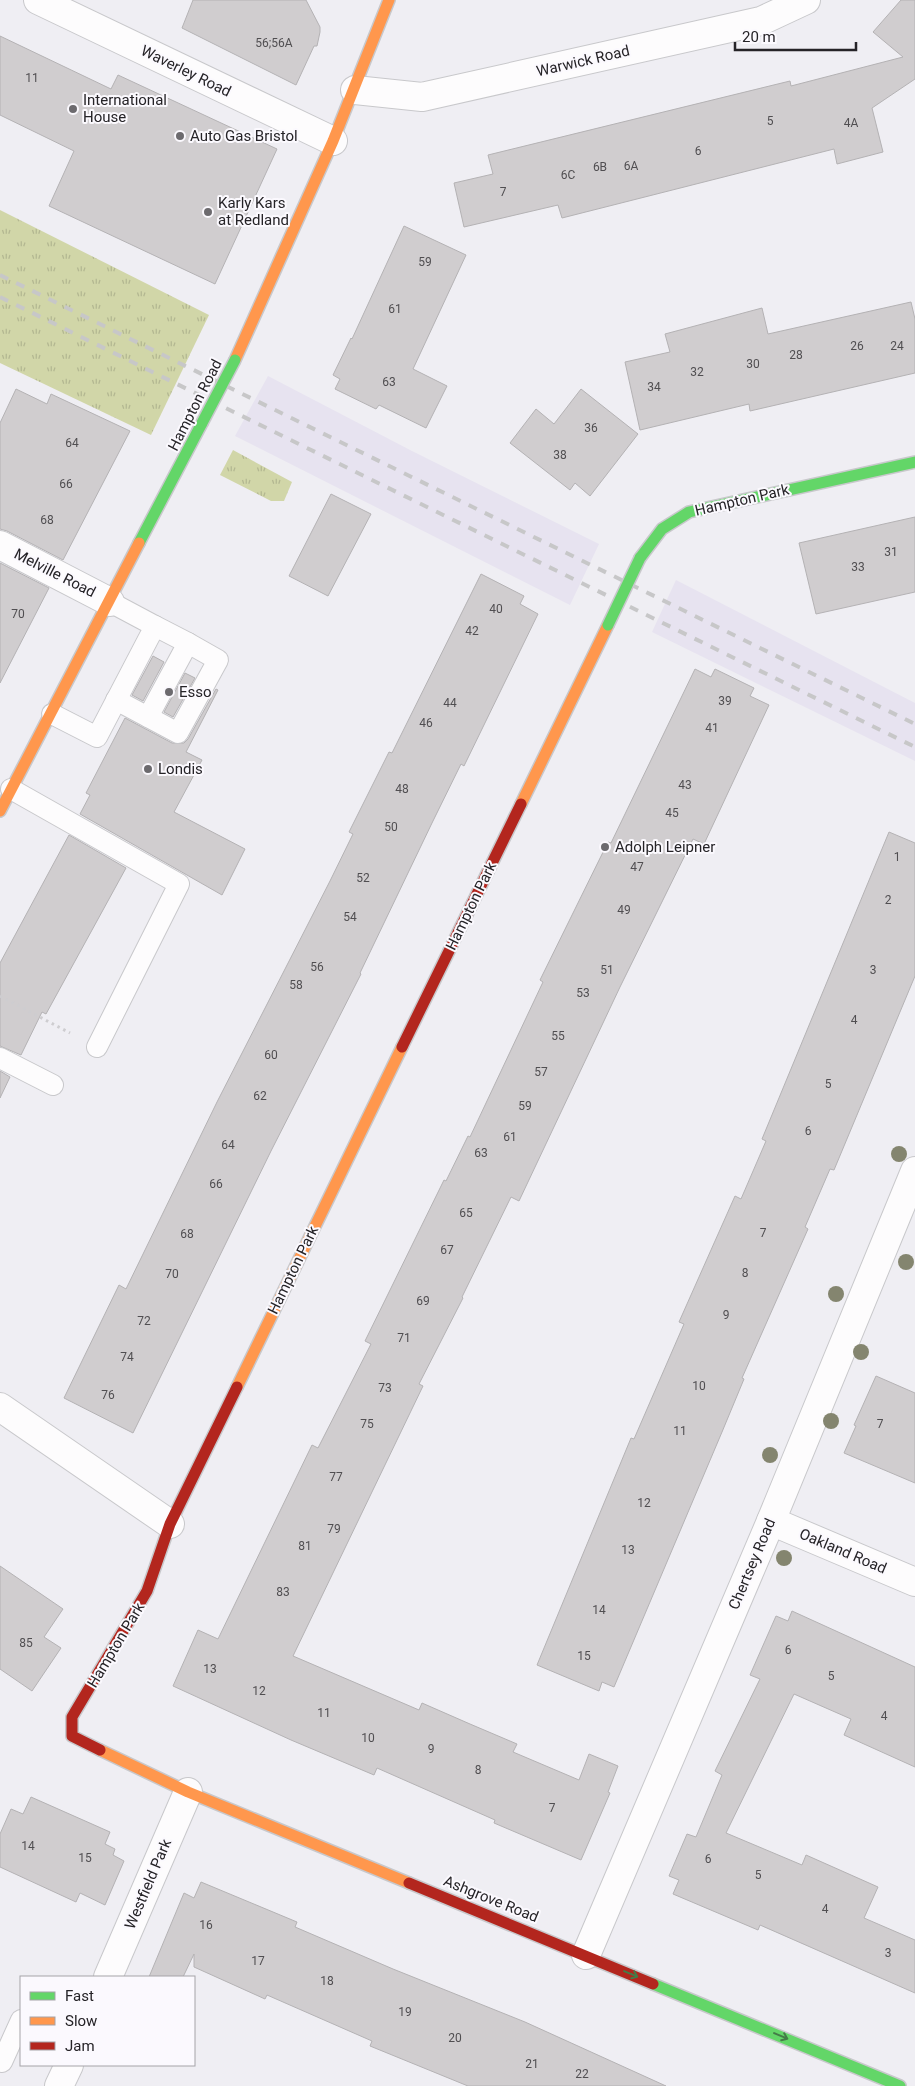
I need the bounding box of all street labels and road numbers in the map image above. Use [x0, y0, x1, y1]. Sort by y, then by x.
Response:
street label: Waverley Road [138, 41, 234, 101]
street label: Warwick Road [535, 42, 631, 80]
street label: Hampton Road [164, 356, 226, 454]
street label: Hampton Park [693, 480, 791, 520]
street label: Melville Road [11, 545, 99, 601]
street label: Hampton Park [442, 859, 500, 953]
street label: Hampton Park [264, 1223, 322, 1317]
street label: Chertsey Road [725, 1516, 779, 1612]
street label: Oakland Road [797, 1525, 889, 1577]
street label: Hampton Park [84, 1599, 149, 1691]
street label: Westfield Park [121, 1836, 175, 1932]
street label: Ashgrove Road [441, 1872, 541, 1926]

